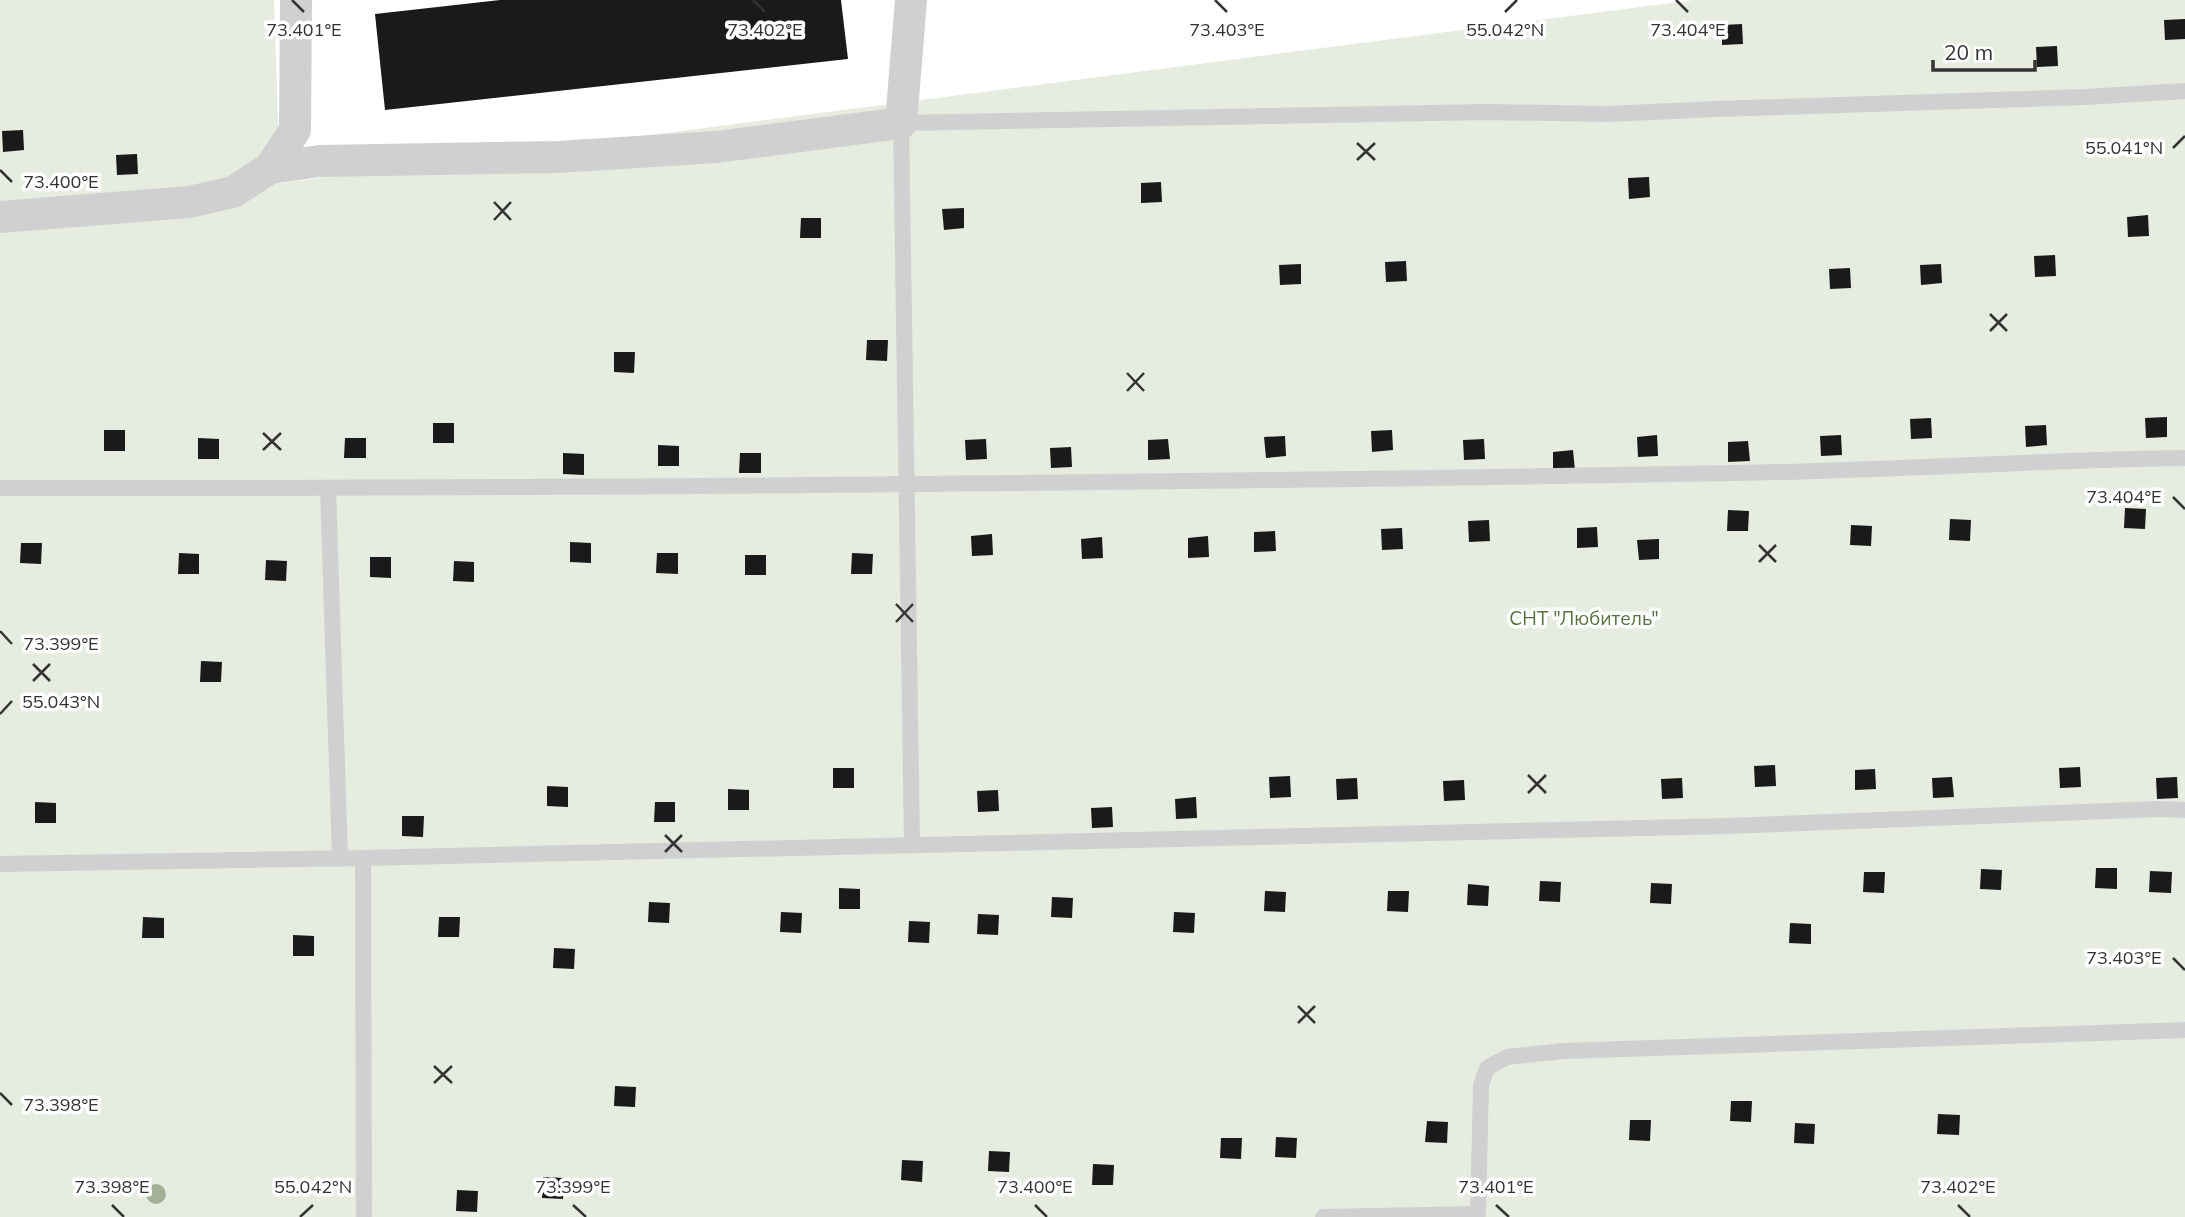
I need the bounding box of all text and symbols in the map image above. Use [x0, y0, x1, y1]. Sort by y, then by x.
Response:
text: 73.401°E [266, 18, 342, 41]
text: 73.402°E [727, 18, 803, 41]
text: 73.403°E [1189, 18, 1265, 41]
text: 55.042°N [1466, 18, 1544, 41]
text: 73.404°E [1650, 18, 1726, 41]
scale bar [1933, 28, 2035, 72]
text: 20 m [1944, 39, 1993, 65]
text: 55.041°N [2085, 136, 2163, 159]
text: 73.400°E [23, 170, 99, 193]
text: 73.404°E [2086, 485, 2162, 508]
park label: СНТ "Любитель" [1509, 606, 1659, 630]
text: 73.399°E [23, 632, 99, 655]
text: 55.043°N [22, 690, 100, 713]
text: 73.403°E [2086, 946, 2162, 969]
text: 73.398°E [23, 1093, 99, 1116]
text: 73.398°E [74, 1175, 150, 1198]
text: 55.042°N [274, 1175, 352, 1198]
text: 73.399°E [535, 1175, 611, 1198]
text: 73.400°E [997, 1175, 1073, 1198]
text: 73.401°E [1458, 1175, 1534, 1198]
text: 73.402°E [1920, 1175, 1996, 1198]

